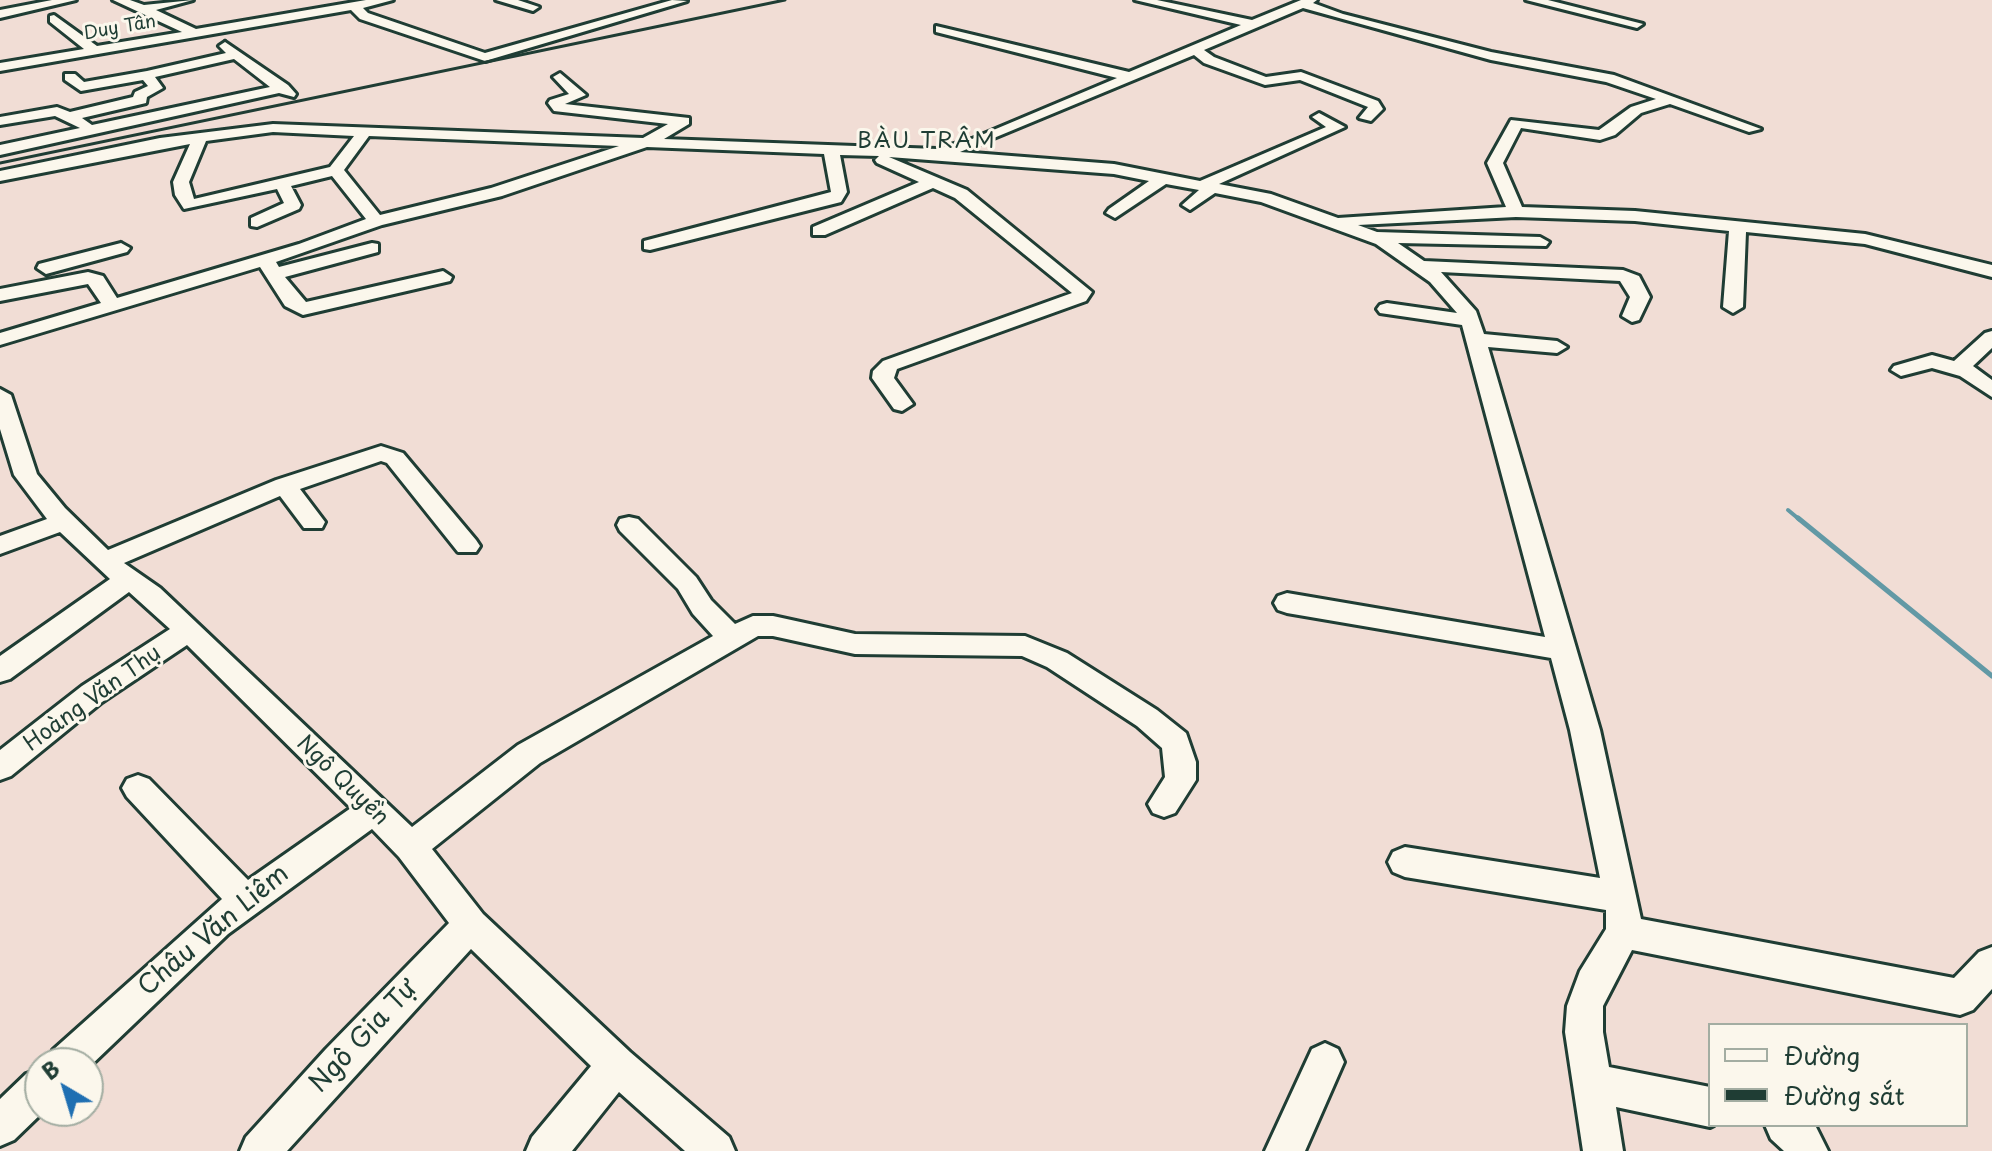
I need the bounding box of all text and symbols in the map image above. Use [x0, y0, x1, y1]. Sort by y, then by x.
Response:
street label: Duy Tân [82, 11, 158, 45]
district label: BÀU TRÂM [857, 129, 997, 155]
street label: Hoàng Văn Thụ [19, 640, 167, 758]
street label: Ngô Quyền [290, 731, 394, 831]
street label: Châu Văn Liêm [132, 859, 296, 1003]
street label: Ngô Gia Tự [304, 974, 424, 1100]
legend [1708, 1023, 1968, 1127]
text: Đường [1784, 1037, 1860, 1073]
north arrow [24, 1047, 104, 1127]
text: B [34, 1052, 66, 1087]
text: Đường sắt [1784, 1077, 1905, 1113]

